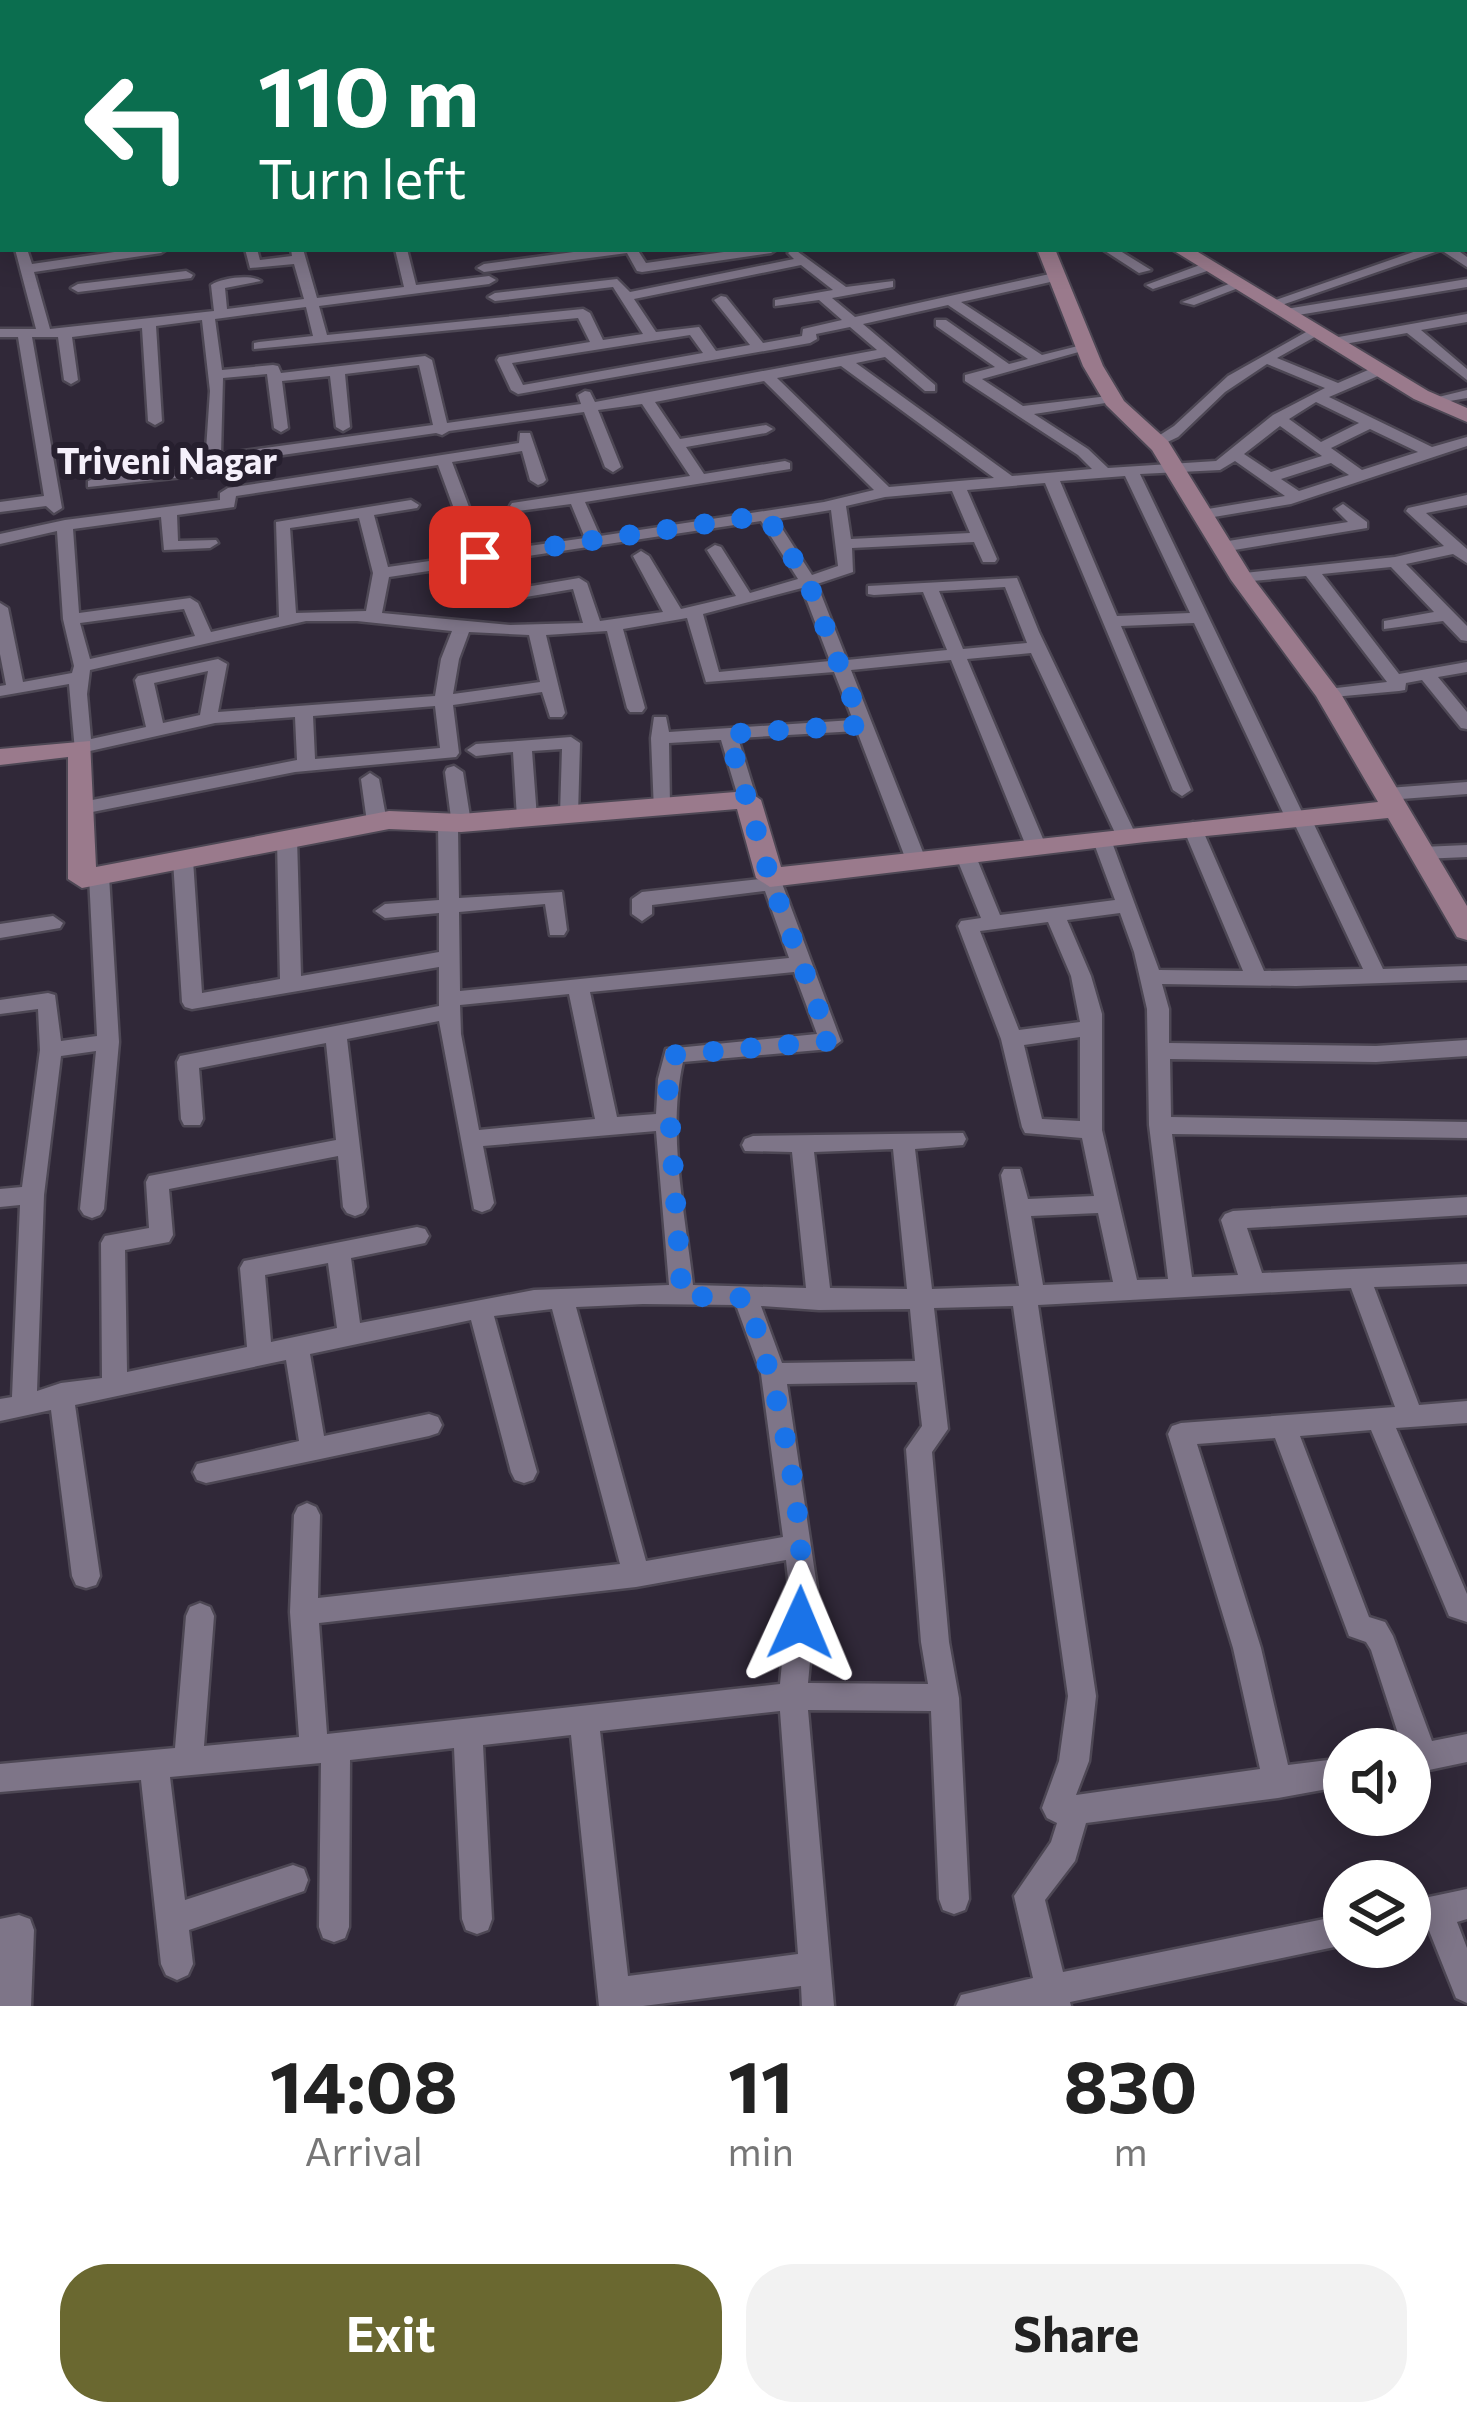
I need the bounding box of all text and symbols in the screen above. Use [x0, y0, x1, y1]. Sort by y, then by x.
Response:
text: 110 m [258, 42, 479, 144]
icon: left [60, 48, 216, 204]
text: Turn left [258, 144, 466, 210]
district label: Triveni Nagar [57, 437, 278, 481]
pin [429, 506, 531, 608]
icon: arrive [447, 524, 513, 590]
position arrow [737, 1560, 863, 1686]
map controls [1323, 1728, 1431, 1968]
button: sound [1323, 1728, 1431, 1836]
button: layers [1323, 1860, 1431, 1968]
text: 14:08 [270, 2040, 458, 2128]
text: 11 [728, 2040, 793, 2128]
text: 830 [1063, 2040, 1197, 2128]
text: Arrival [305, 2126, 423, 2174]
text: min [727, 2126, 794, 2174]
text: m [1113, 2126, 1147, 2174]
button: Exit [60, 2264, 722, 2402]
button: Share [746, 2264, 1407, 2402]

